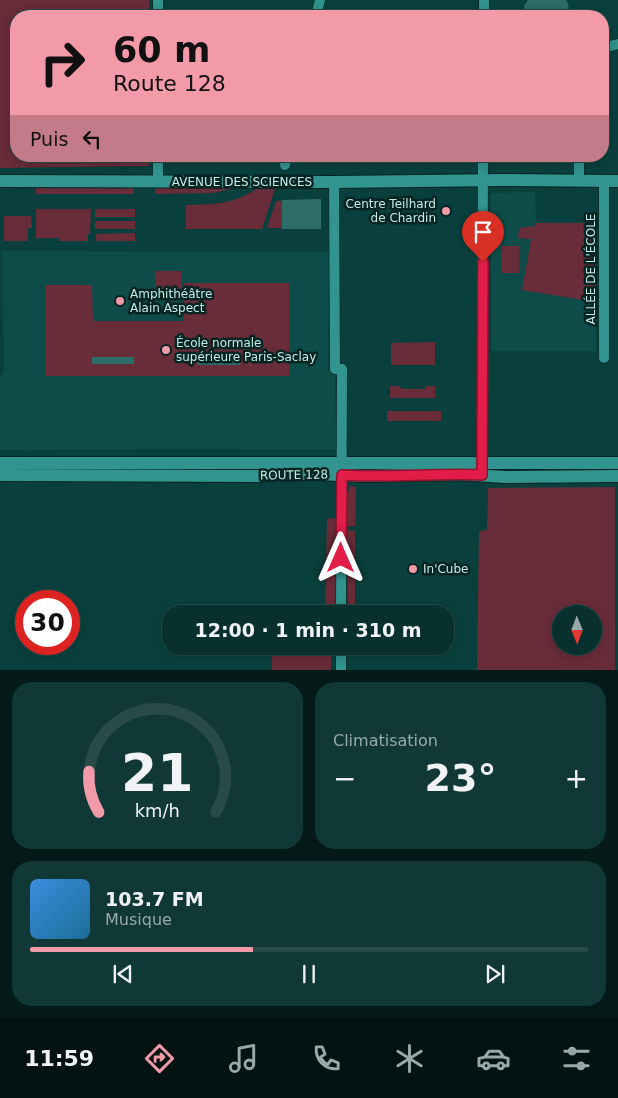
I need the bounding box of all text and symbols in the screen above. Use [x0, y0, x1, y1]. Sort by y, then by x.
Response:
icon: right [30, 30, 95, 95]
text: 60 m [113, 30, 210, 70]
text: Route 128 [113, 71, 226, 96]
icon: left [78, 125, 106, 153]
text: Puis [30, 128, 68, 150]
street label: AVENUE DES SCIENCES [172, 175, 312, 189]
place label: Centre Teilhard de Chardin [345, 197, 436, 225]
marker: Centre Teilhard de Chardin [440, 205, 452, 217]
pin [462, 211, 504, 262]
street label: ALLÉE DE L'ÉCOLE [583, 214, 598, 324]
icon: arrive [469, 218, 497, 246]
place label: Amphithéâtre Alain Aspect [130, 287, 212, 315]
marker: Amphithéâtre Alain Aspect [114, 295, 126, 307]
place label: École normale supérieure Paris-Saclay [176, 335, 316, 364]
marker: École normale supérieure Paris-Saclay [160, 344, 172, 356]
street label: ROUTE 128 [260, 467, 328, 483]
position arrow [314, 531, 366, 583]
place label: In'Cube [423, 562, 468, 576]
marker: In'Cube [407, 563, 419, 575]
speed limit sign: 30 [15, 590, 80, 655]
north arrow [552, 605, 602, 655]
map controls [552, 605, 602, 655]
text: 12:00 · 1 min · 310 m [194, 619, 422, 641]
text: Climatisation [333, 731, 438, 750]
text: 21 [121, 743, 194, 803]
text: 23° [425, 756, 496, 800]
text: − [333, 762, 356, 795]
text: + [565, 762, 588, 795]
text: km/h [135, 800, 180, 821]
text: 103.7 FM [105, 888, 204, 910]
text: Musique [105, 910, 172, 929]
icon: previous [109, 960, 137, 988]
icon: pause [295, 960, 323, 988]
icon: next [481, 960, 509, 988]
icon: directions [142, 1041, 177, 1076]
icon: music [226, 1041, 261, 1076]
icon: phone [309, 1041, 344, 1076]
icon: climate [392, 1041, 427, 1076]
icon: car [476, 1041, 511, 1076]
icon: filters [559, 1041, 594, 1076]
text: 11:59 [24, 1046, 94, 1071]

